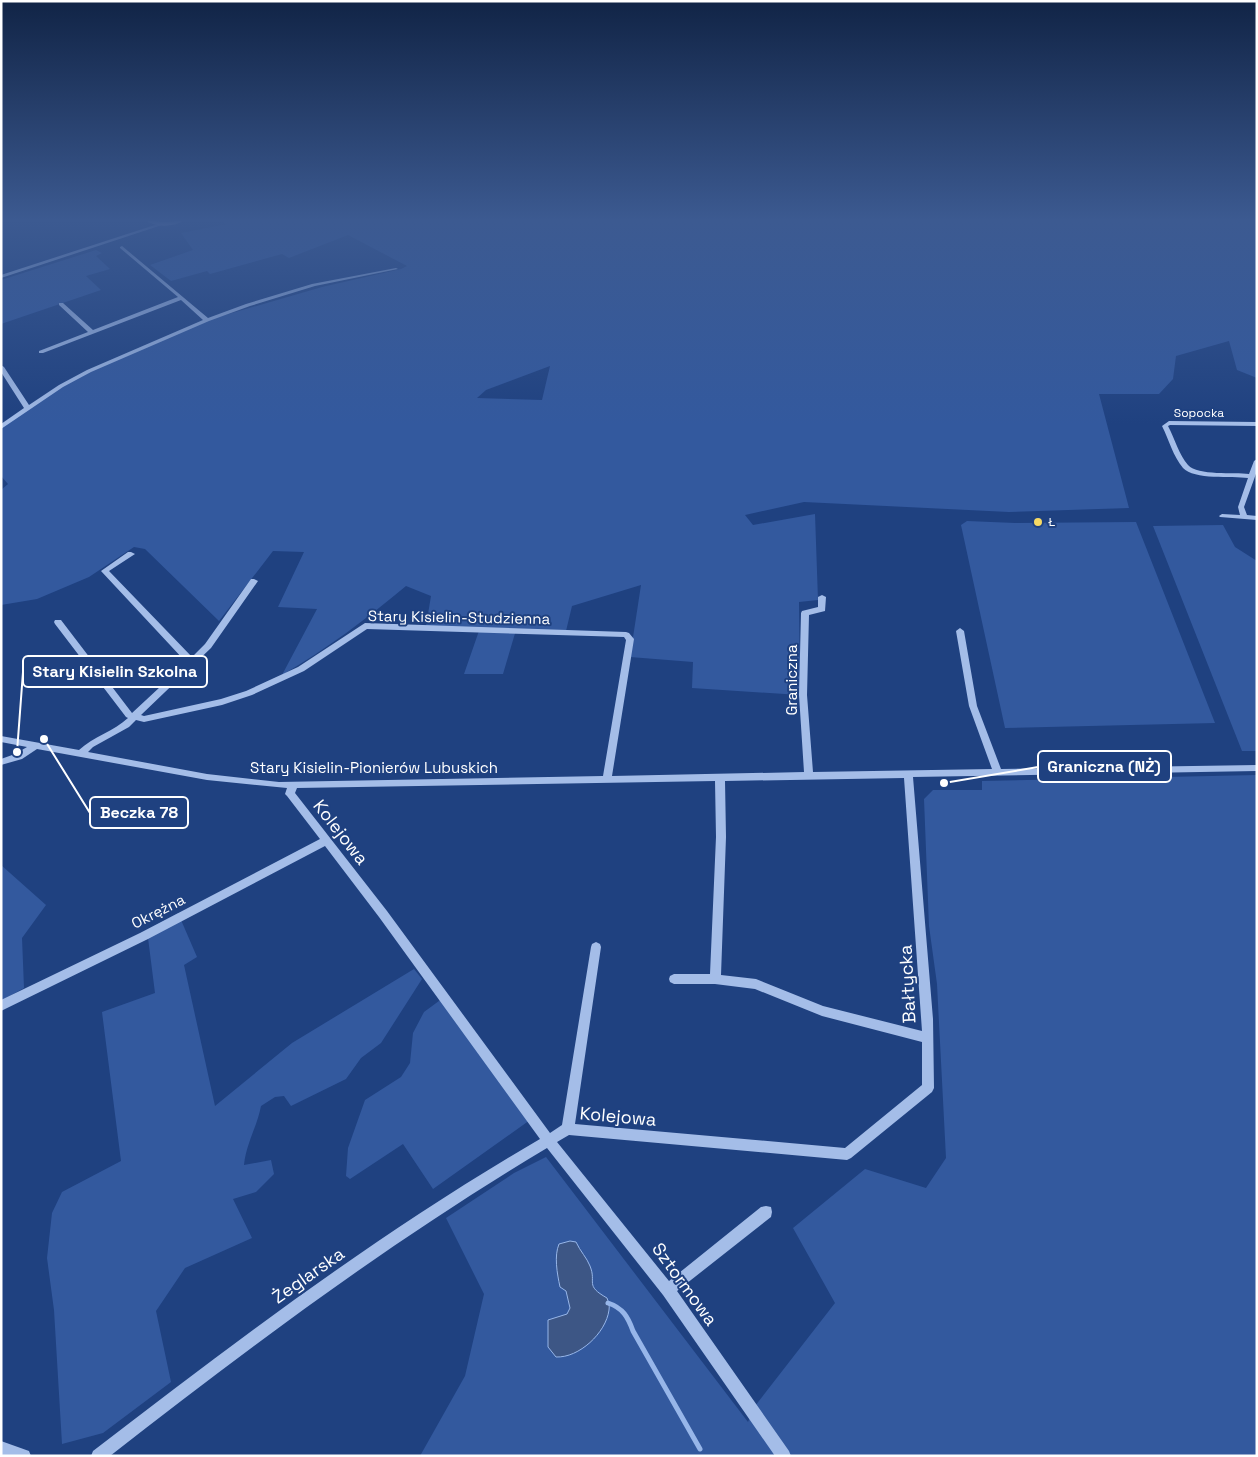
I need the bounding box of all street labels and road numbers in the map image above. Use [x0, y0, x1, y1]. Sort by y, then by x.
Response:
street label: Sopocka [1174, 405, 1224, 421]
street label: Stary Kisielin-Studzienna [368, 606, 551, 628]
street label: Graniczna [782, 644, 801, 716]
street label: Stary Kisielin-Pionierów Lubuskich [250, 758, 498, 777]
street label: Kolejowa [308, 795, 374, 869]
street label: Okrężna [128, 889, 188, 933]
street label: Bałtycka [893, 944, 921, 1024]
street label: Kolejowa [579, 1101, 657, 1131]
street label: Sztormowa [647, 1238, 723, 1330]
street label: Żeglarska [267, 1242, 349, 1308]

